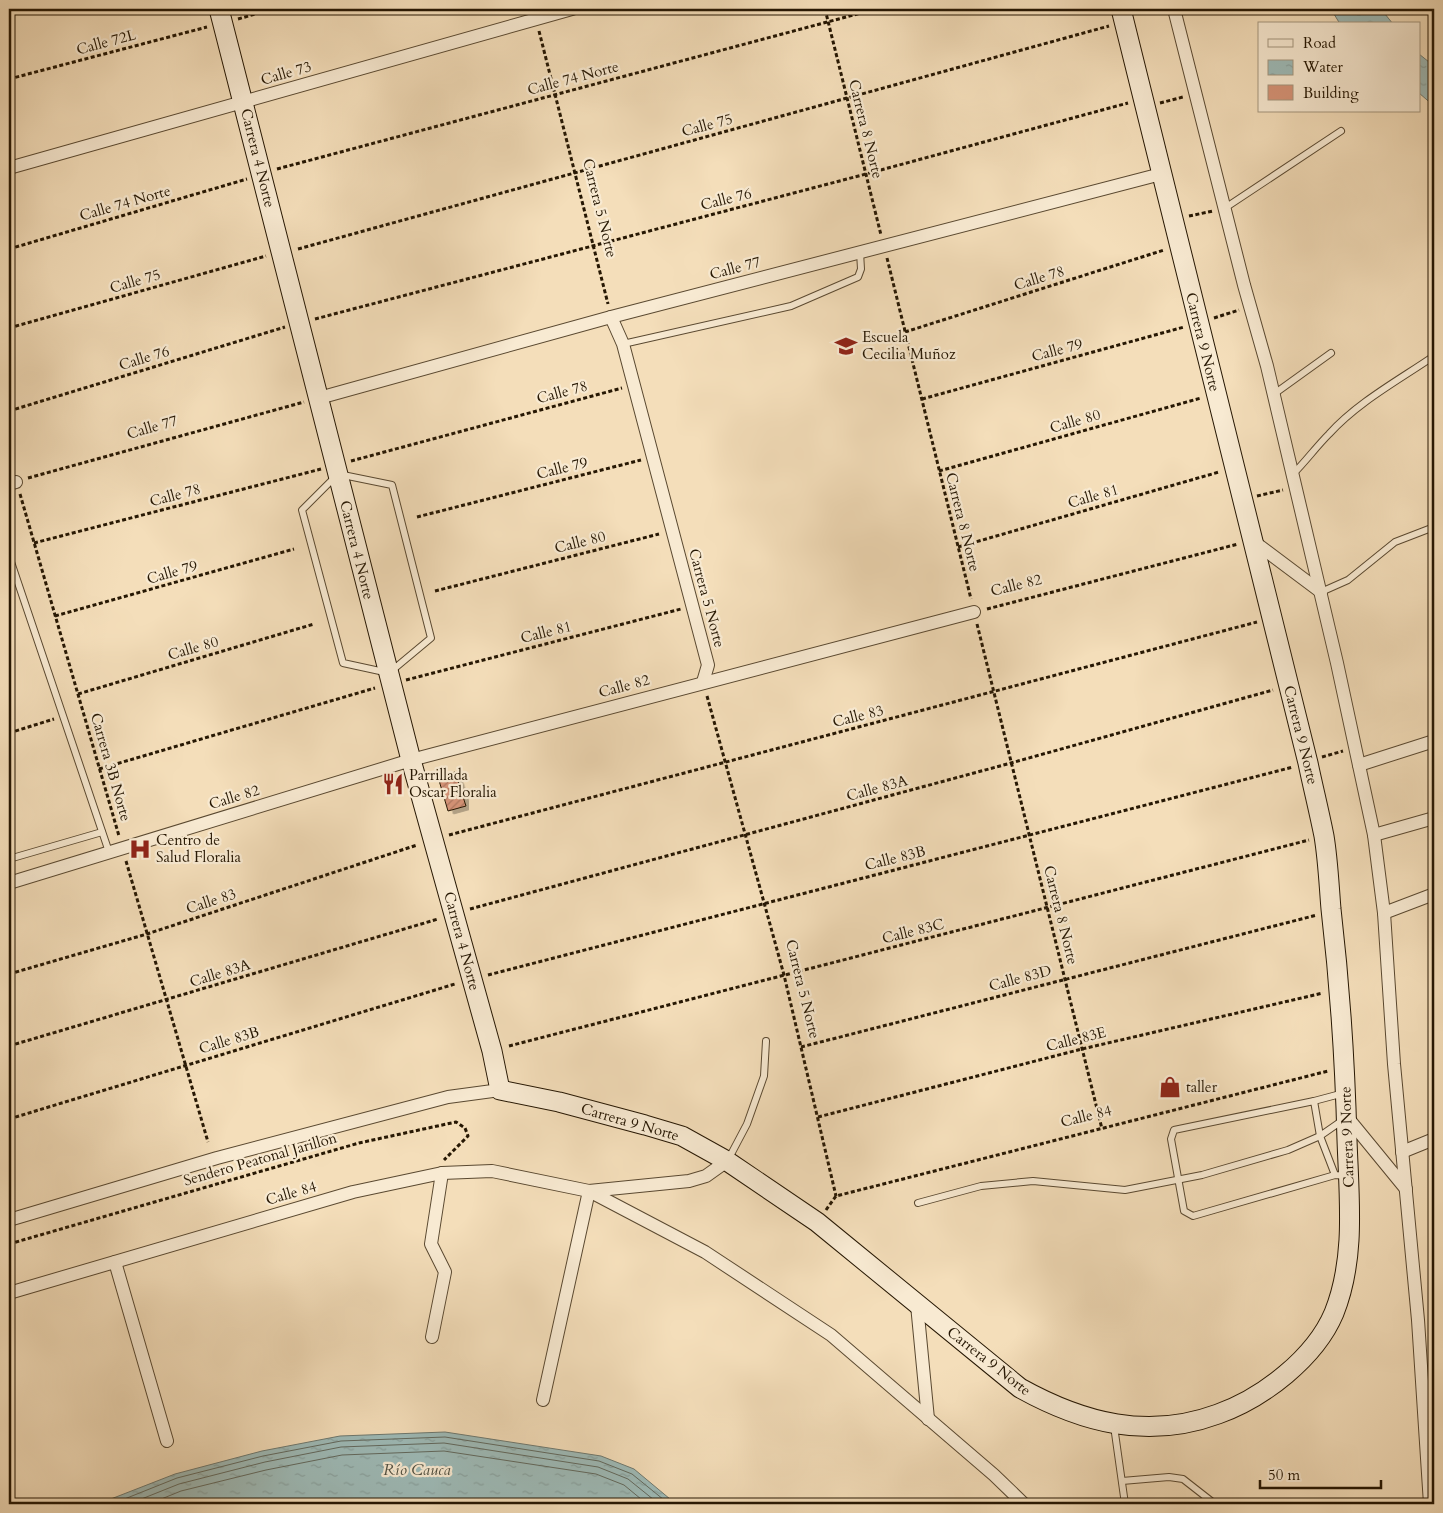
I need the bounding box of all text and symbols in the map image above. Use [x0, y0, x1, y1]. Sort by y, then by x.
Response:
legend [1258, 22, 1420, 112]
street label: Calle 72L [74, 24, 139, 60]
text: Road [1303, 33, 1336, 53]
street label: Calle 73 [258, 56, 314, 90]
street label: Calle 74 Norte [525, 56, 621, 100]
text: Water [1302, 57, 1344, 77]
street label: Carrera 8 Norte [844, 77, 888, 181]
text: Building [1303, 83, 1359, 103]
street label: Carrera 4 Norte [236, 106, 280, 210]
street label: Calle 75 [679, 109, 735, 141]
street label: Carrera 5 Norte [578, 156, 622, 260]
street label: Calle 74 Norte [77, 180, 173, 226]
street label: Calle 76 [698, 183, 754, 215]
street label: Calle 77 [707, 252, 763, 284]
street label: Calle 78 [1011, 261, 1067, 295]
street label: Calle 75 [107, 264, 163, 298]
street label: Carrera 9 Norte [1181, 290, 1225, 394]
place label: Escuela Cecilia Muñoz [862, 327, 956, 364]
school or university icon: Escuela Cecilia Muñoz [833, 333, 859, 359]
street label: Calle 79 [1029, 334, 1085, 366]
street label: Calle 76 [116, 341, 172, 375]
street label: Calle 78 [534, 376, 590, 408]
street label: Calle 80 [1047, 404, 1103, 438]
street label: Calle 77 [124, 410, 180, 444]
street label: Calle 79 [534, 452, 590, 484]
street label: Carrera 8 Norte [941, 470, 985, 574]
street label: Calle 78 [147, 479, 203, 511]
street label: Calle 81 [1065, 479, 1121, 513]
street label: Carrera 4 Norte [335, 498, 379, 602]
street label: Calle 80 [552, 526, 608, 558]
street label: Carrera 5 Norte [684, 546, 730, 650]
street label: Calle 79 [144, 555, 200, 589]
street label: Calle 82 [988, 569, 1044, 601]
street label: Calle 81 [518, 616, 574, 648]
street label: Calle 80 [165, 631, 221, 665]
street label: Calle 82 [596, 670, 652, 702]
street label: Carrera 9 Norte [1279, 683, 1323, 787]
street label: Calle 83 [830, 700, 886, 732]
street label: Carrera 3B Norte [86, 711, 136, 824]
place label: Parrillada Oscar Floralia [409, 765, 497, 802]
street label: Calle 83A [844, 770, 910, 806]
restaurant icon: Parrillada Oscar Floralia [380, 771, 406, 797]
street label: Calle 82 [206, 780, 262, 814]
place label: Centro de Salud Floralia [156, 830, 242, 867]
hospital icon: Centro de Salud Floralia [127, 836, 153, 862]
street label: Calle 83B [863, 841, 927, 875]
street label: Carrera 8 Norte [1039, 863, 1083, 967]
street label: Calle 83 [183, 883, 239, 919]
street label: Carrera 4 Norte [439, 889, 485, 993]
street label: Calle 83C [880, 914, 946, 948]
street label: Carrera 5 Norte [781, 937, 825, 1041]
street label: Calle 83A [187, 954, 253, 992]
street label: Calle 83D [987, 960, 1053, 996]
street label: Calle 83B [196, 1021, 262, 1059]
street label: Calle 83E [1044, 1022, 1108, 1056]
shop icon: taller [1157, 1074, 1183, 1100]
place label: taller [1186, 1077, 1218, 1097]
street label: Carrera 9 Norte [1335, 1086, 1359, 1188]
street label: Carrera 9 Norte [579, 1098, 682, 1146]
street label: Calle 84 [1058, 1100, 1114, 1132]
street label: Sendero Peatonal Jarillon [181, 1127, 339, 1190]
street label: Calle 84 [263, 1176, 319, 1210]
street label: Carrera 9 Norte [943, 1322, 1035, 1400]
scale bar [1260, 1458, 1382, 1490]
water label: Río Cauca [383, 1459, 451, 1481]
text: 50 m [1268, 1465, 1300, 1485]

